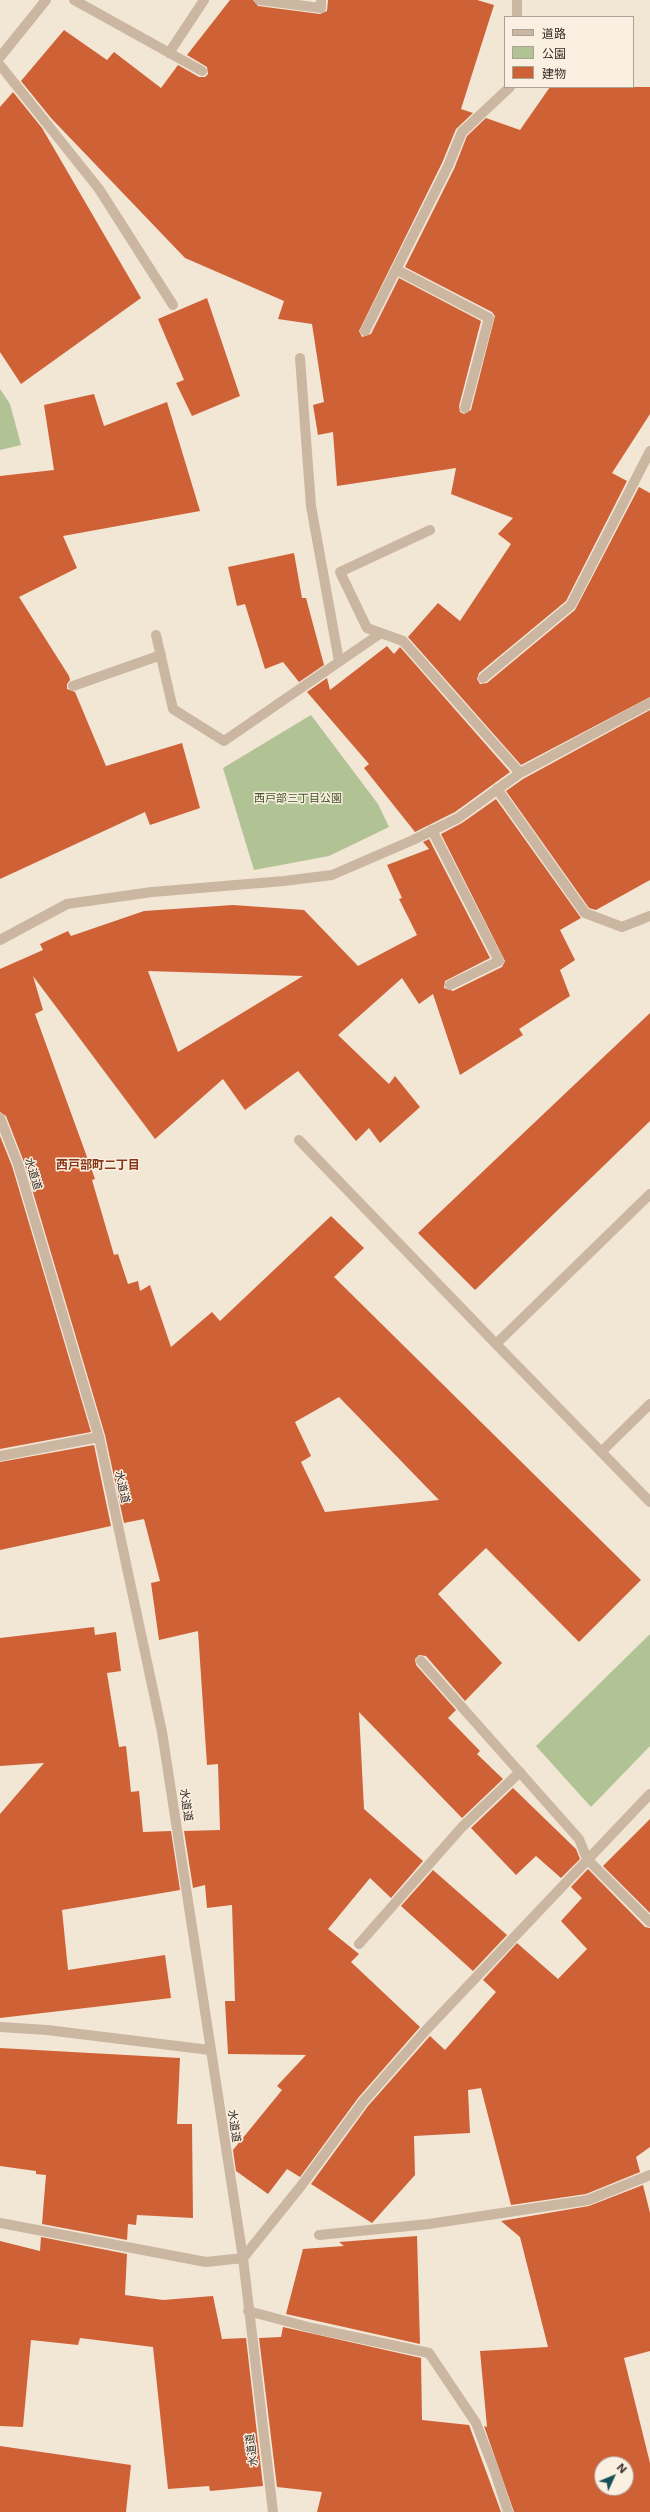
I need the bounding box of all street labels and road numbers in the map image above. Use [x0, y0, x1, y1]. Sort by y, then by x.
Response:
street label: 水道道 [22, 1156, 44, 1192]
street label: 水道道 [112, 1469, 132, 1505]
street label: 水道道 [177, 1788, 195, 1822]
street label: 水道道 [225, 2109, 243, 2143]
street label: 水道道 [243, 2433, 261, 2467]

